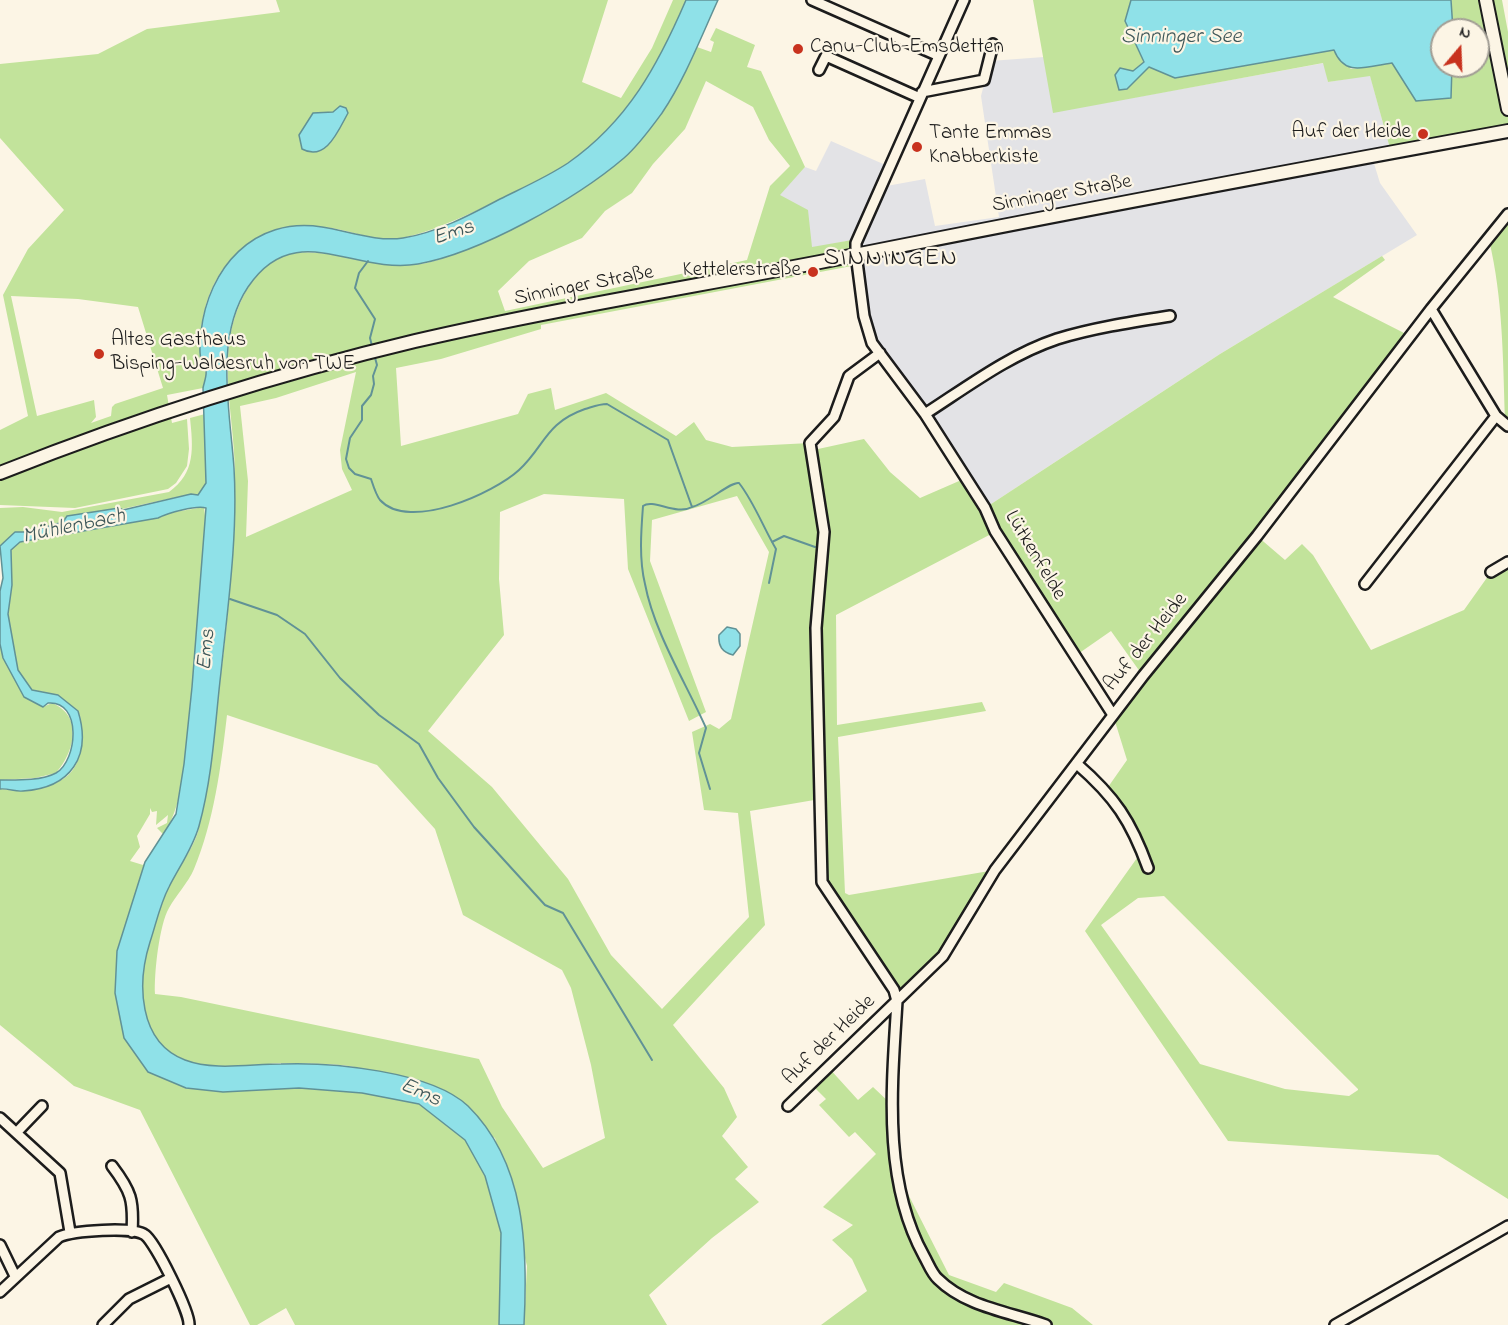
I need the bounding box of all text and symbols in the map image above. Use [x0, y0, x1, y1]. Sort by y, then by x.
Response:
north arrow [1430, 18, 1490, 78]
text: N [1456, 20, 1474, 46]
water label: Sinninger See [1121, 25, 1241, 51]
place label: Canu-Club-Emsdetten [810, 36, 1004, 62]
marker: Canu-Club-Emsdetten [791, 42, 805, 56]
place label: Auf der Heide [1292, 121, 1411, 147]
place label: Tante Emmas Knabberkiste [929, 122, 1052, 172]
marker: Auf der Heide [1416, 127, 1430, 141]
marker: Tante Emmas Knabberkiste [910, 140, 924, 154]
street label: Sinninger Straße [990, 170, 1134, 220]
water label: Ems [430, 215, 478, 253]
district label: SINNINGEN [824, 246, 958, 274]
place label: Kettelerstraße [682, 259, 801, 285]
street label: Sinninger Straße [512, 261, 656, 313]
marker: Kettelerstraße [806, 265, 820, 279]
place label: Altes Gasthaus Bisping-Waldesruh von TWE [111, 329, 355, 379]
marker: Altes Gasthaus Bisping-Waldesruh von TWE [92, 347, 106, 361]
water label: Mühlenbach [20, 504, 128, 552]
street label: Lütkenfelde [998, 507, 1070, 605]
street label: Auf der Heide [1100, 589, 1194, 697]
water label: Ems [193, 628, 223, 672]
street label: Auf der Heide [778, 990, 882, 1092]
water label: Ems [396, 1073, 444, 1115]

